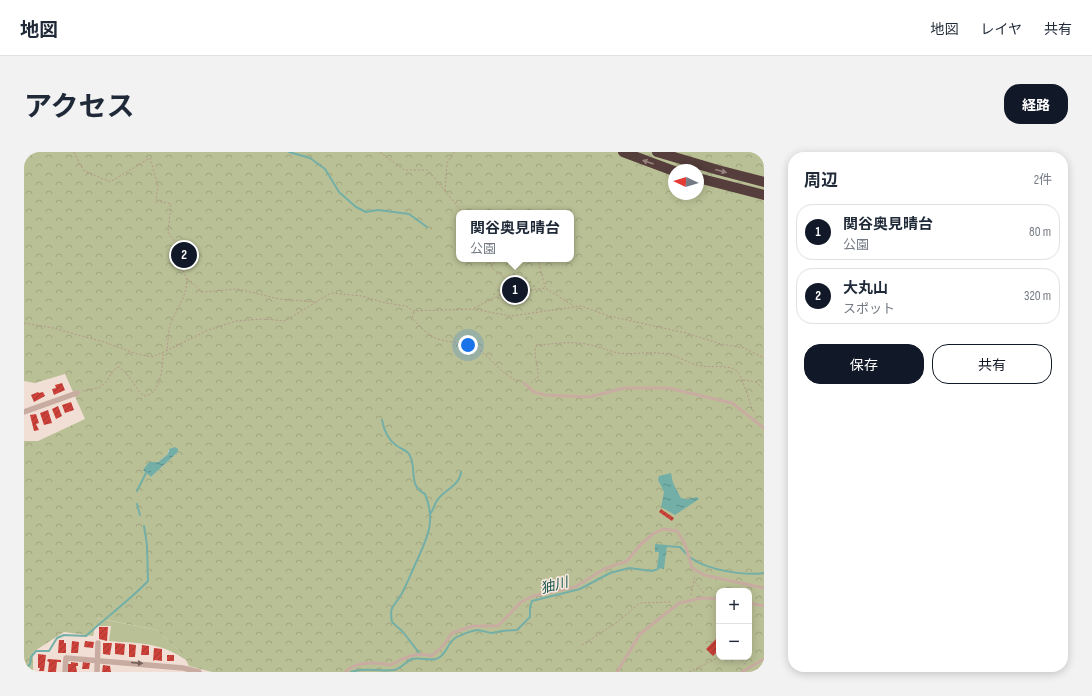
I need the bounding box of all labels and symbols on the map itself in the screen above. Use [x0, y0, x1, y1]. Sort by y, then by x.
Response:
one-way arrow [642, 158, 654, 164]
north arrow [668, 164, 704, 200]
one-way arrow [716, 168, 728, 174]
pin: 2 [171, 240, 197, 270]
pin: 1 [502, 275, 528, 305]
your location [458, 335, 478, 355]
water label: 㹨川 [538, 573, 572, 597]
one-way arrow [131, 660, 143, 667]

